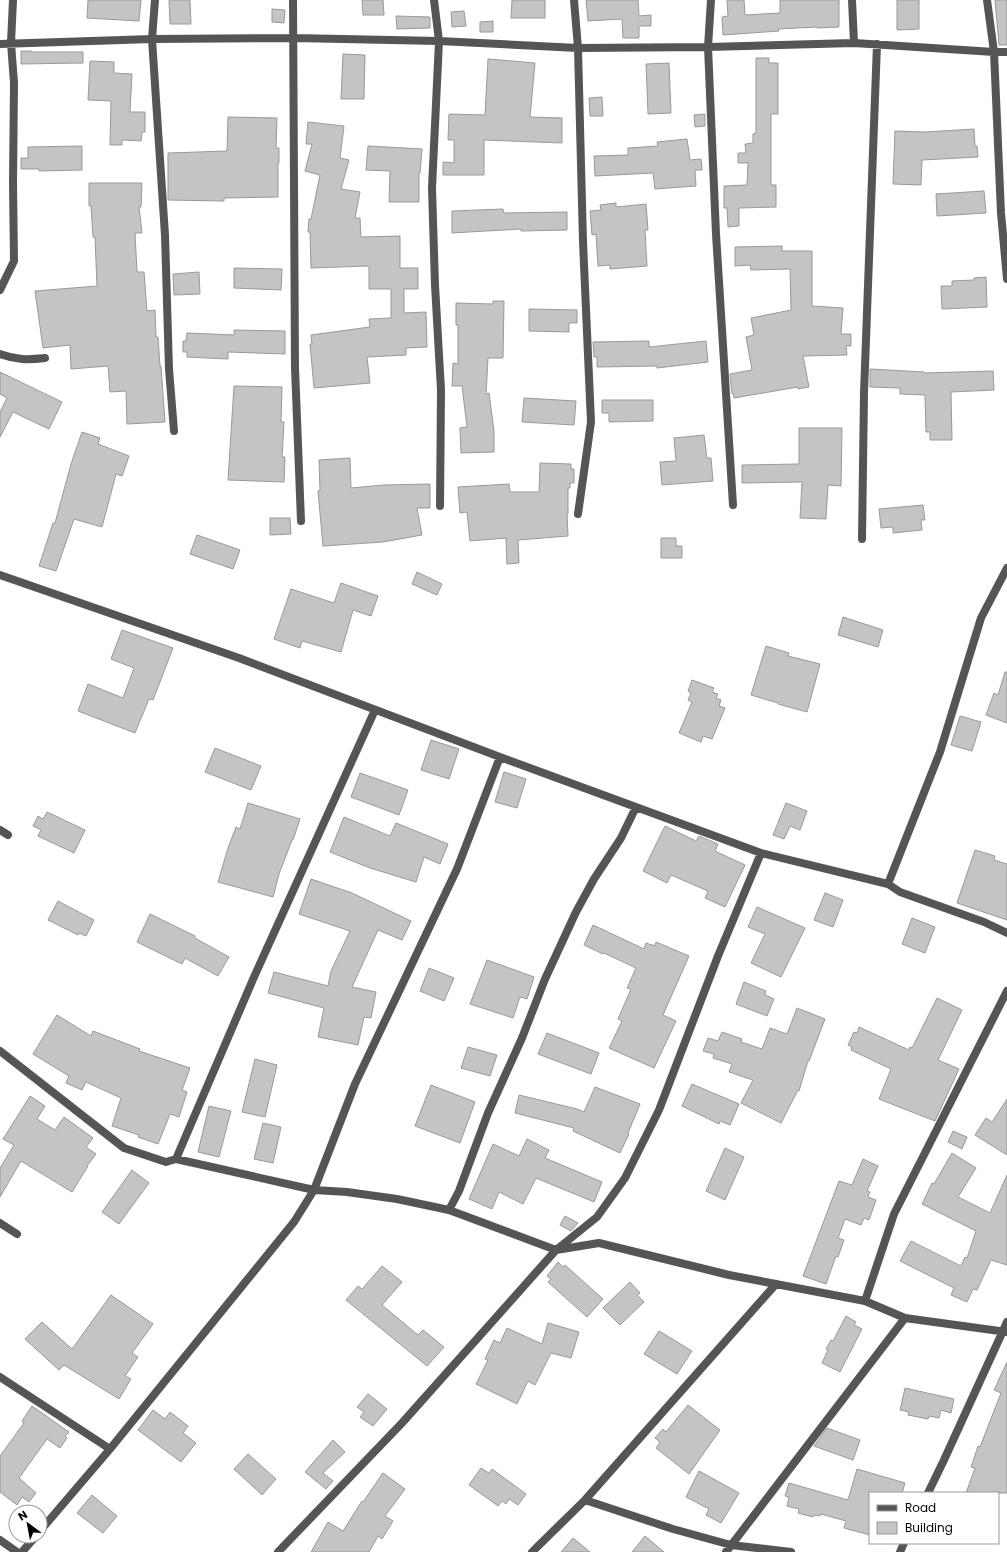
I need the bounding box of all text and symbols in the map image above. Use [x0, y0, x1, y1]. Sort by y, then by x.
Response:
legend [869, 1492, 999, 1544]
text: Road [905, 1499, 936, 1516]
north arrow [8, 1504, 48, 1544]
text: N [15, 1507, 30, 1524]
text: Building [905, 1519, 953, 1536]

